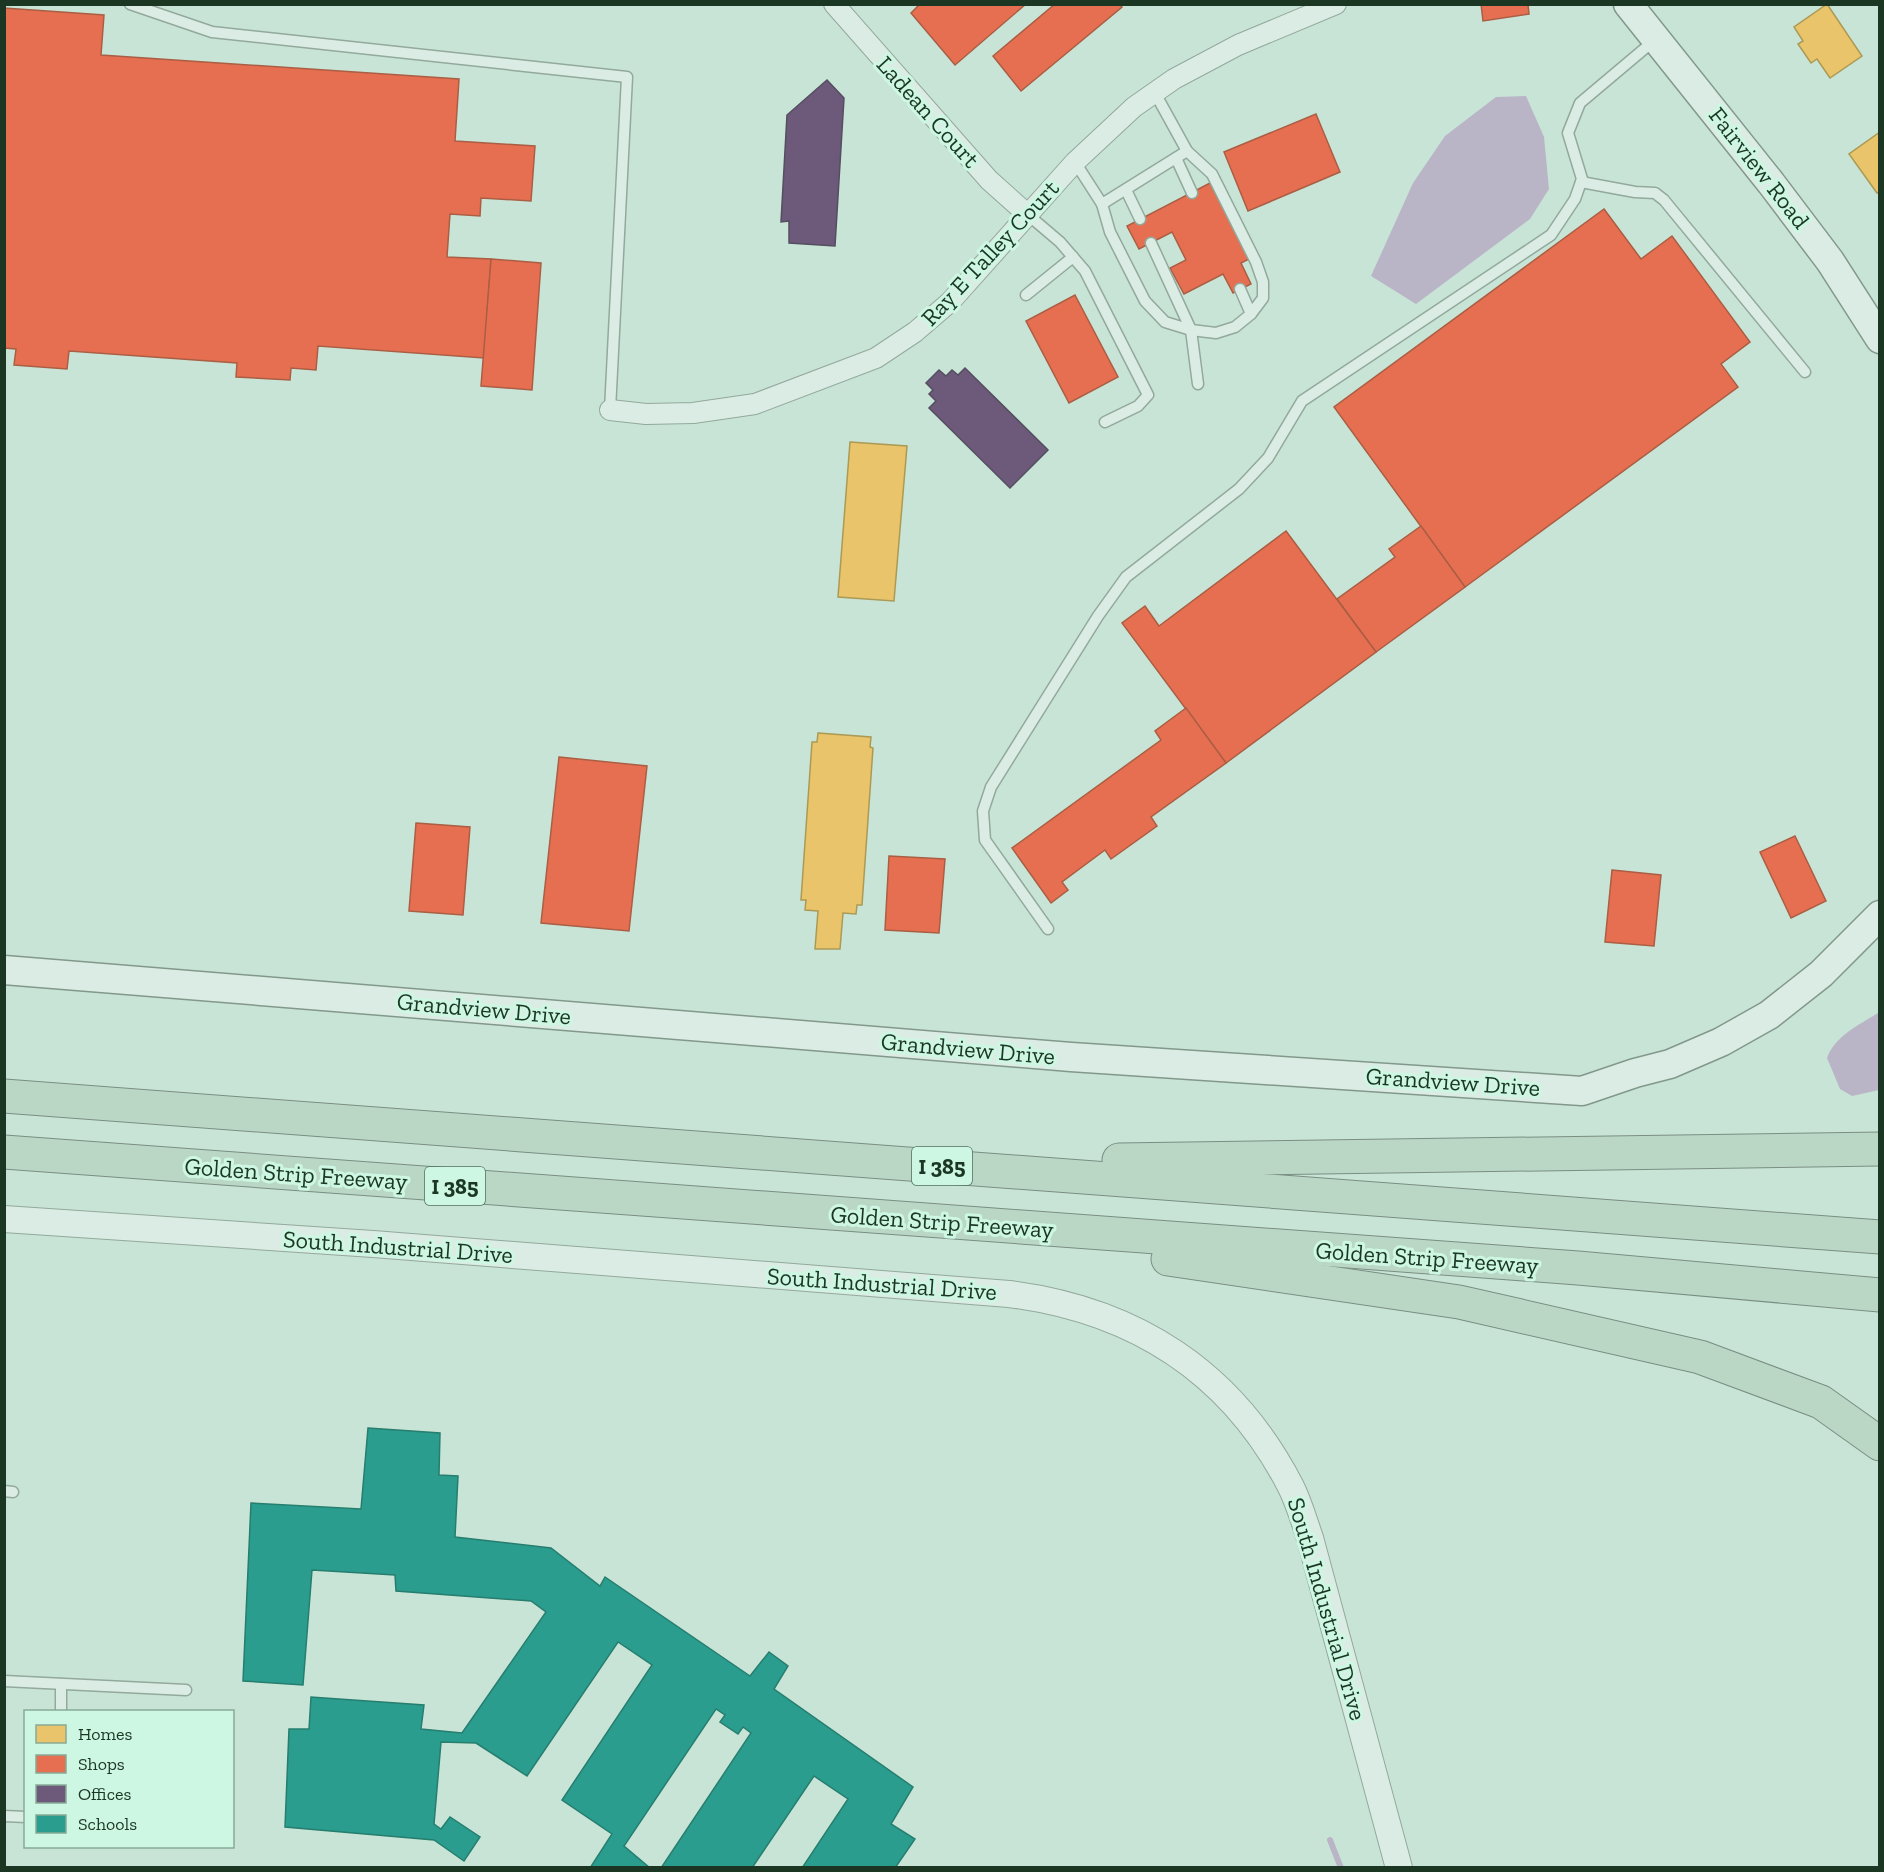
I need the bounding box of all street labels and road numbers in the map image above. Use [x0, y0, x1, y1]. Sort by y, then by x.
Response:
street label: Ladean Court [871, 50, 986, 174]
street label: Fairview Road [1703, 101, 1816, 234]
street label: Ray E Talley Court [915, 174, 1065, 332]
street label: Grandview Drive [396, 986, 572, 1031]
street label: Grandview Drive [880, 1026, 1056, 1071]
street label: Grandview Drive [1365, 1061, 1541, 1102]
road number: I 385 [912, 1147, 972, 1185]
street label: Golden Strip Freeway [183, 1151, 409, 1196]
road number: I 385 [425, 1167, 485, 1205]
street label: Golden Strip Freeway [829, 1199, 1055, 1244]
street label: South Industrial Drive [282, 1224, 514, 1269]
street label: Golden Strip Freeway [1314, 1235, 1540, 1280]
street label: South Industrial Drive [766, 1261, 998, 1306]
street label: South Industrial Drive [1282, 1494, 1373, 1724]

